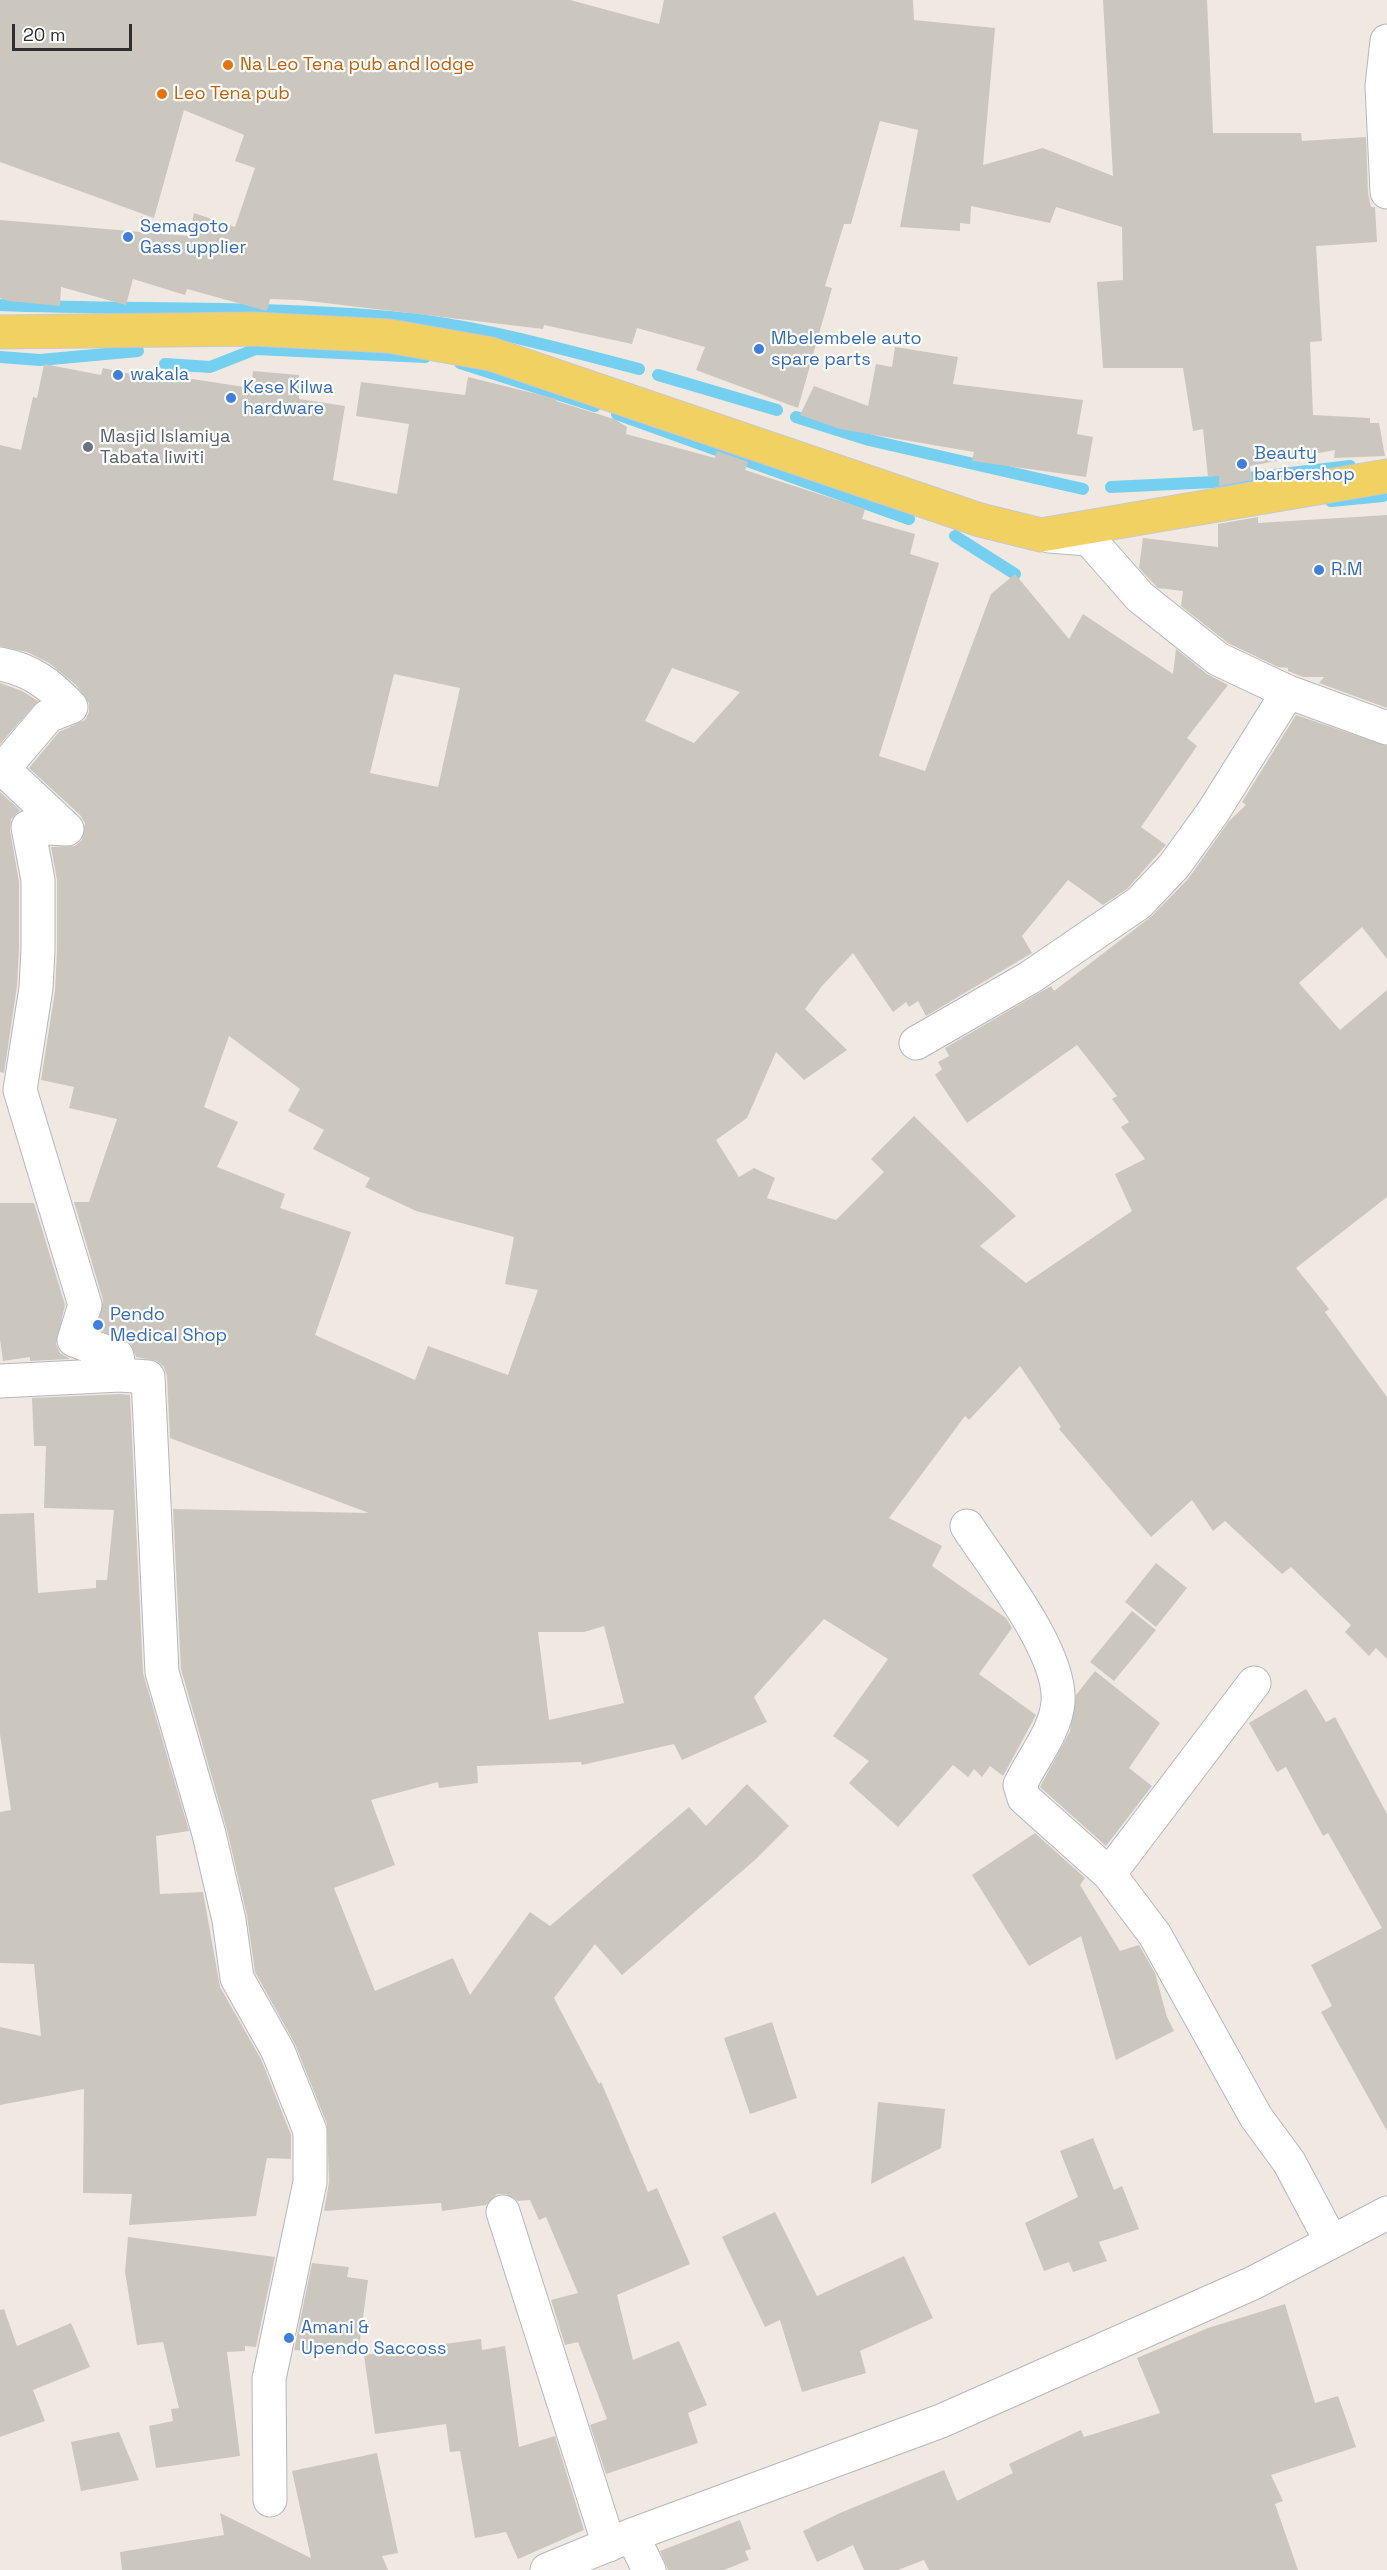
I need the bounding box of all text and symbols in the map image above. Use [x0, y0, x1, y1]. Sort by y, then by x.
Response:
scale bar [15, 12, 135, 50]
text: 20 m [23, 23, 66, 46]
place label: Na Leo Tena pub and lodge [240, 54, 474, 76]
marker: Na Leo Tena pub and lodge [221, 58, 235, 72]
place label: Leo Tena pub [174, 83, 290, 105]
marker: Leo Tena pub [155, 87, 169, 101]
place label: Semagoto Gass upplier [140, 216, 246, 258]
marker: Semagoto Gass upplier [121, 230, 135, 244]
place label: Mbelembele auto spare parts [771, 328, 922, 370]
marker: Mbelembele auto spare parts [752, 342, 766, 356]
place label: wakala [130, 364, 189, 386]
marker: wakala [111, 368, 125, 382]
place label: Kese Kilwa hardware [243, 377, 333, 420]
marker: Kese Kilwa hardware [224, 391, 238, 405]
place label: Masjid Islamiya Tabata liwiti [100, 426, 230, 468]
marker: Masjid Islamiya Tabata liwiti [81, 440, 95, 454]
place label: Beauty barbershop [1254, 443, 1355, 486]
marker: Beauty barbershop [1235, 457, 1249, 471]
place label: R.M [1331, 559, 1362, 581]
marker: R.M [1312, 563, 1326, 577]
place label: Pendo Medical Shop [110, 1304, 227, 1346]
marker: Pendo Medical Shop [91, 1318, 105, 1332]
place label: Amani & Upendo Saccoss [301, 2317, 446, 2360]
marker: Amani & Upendo Saccoss [282, 2331, 296, 2345]

